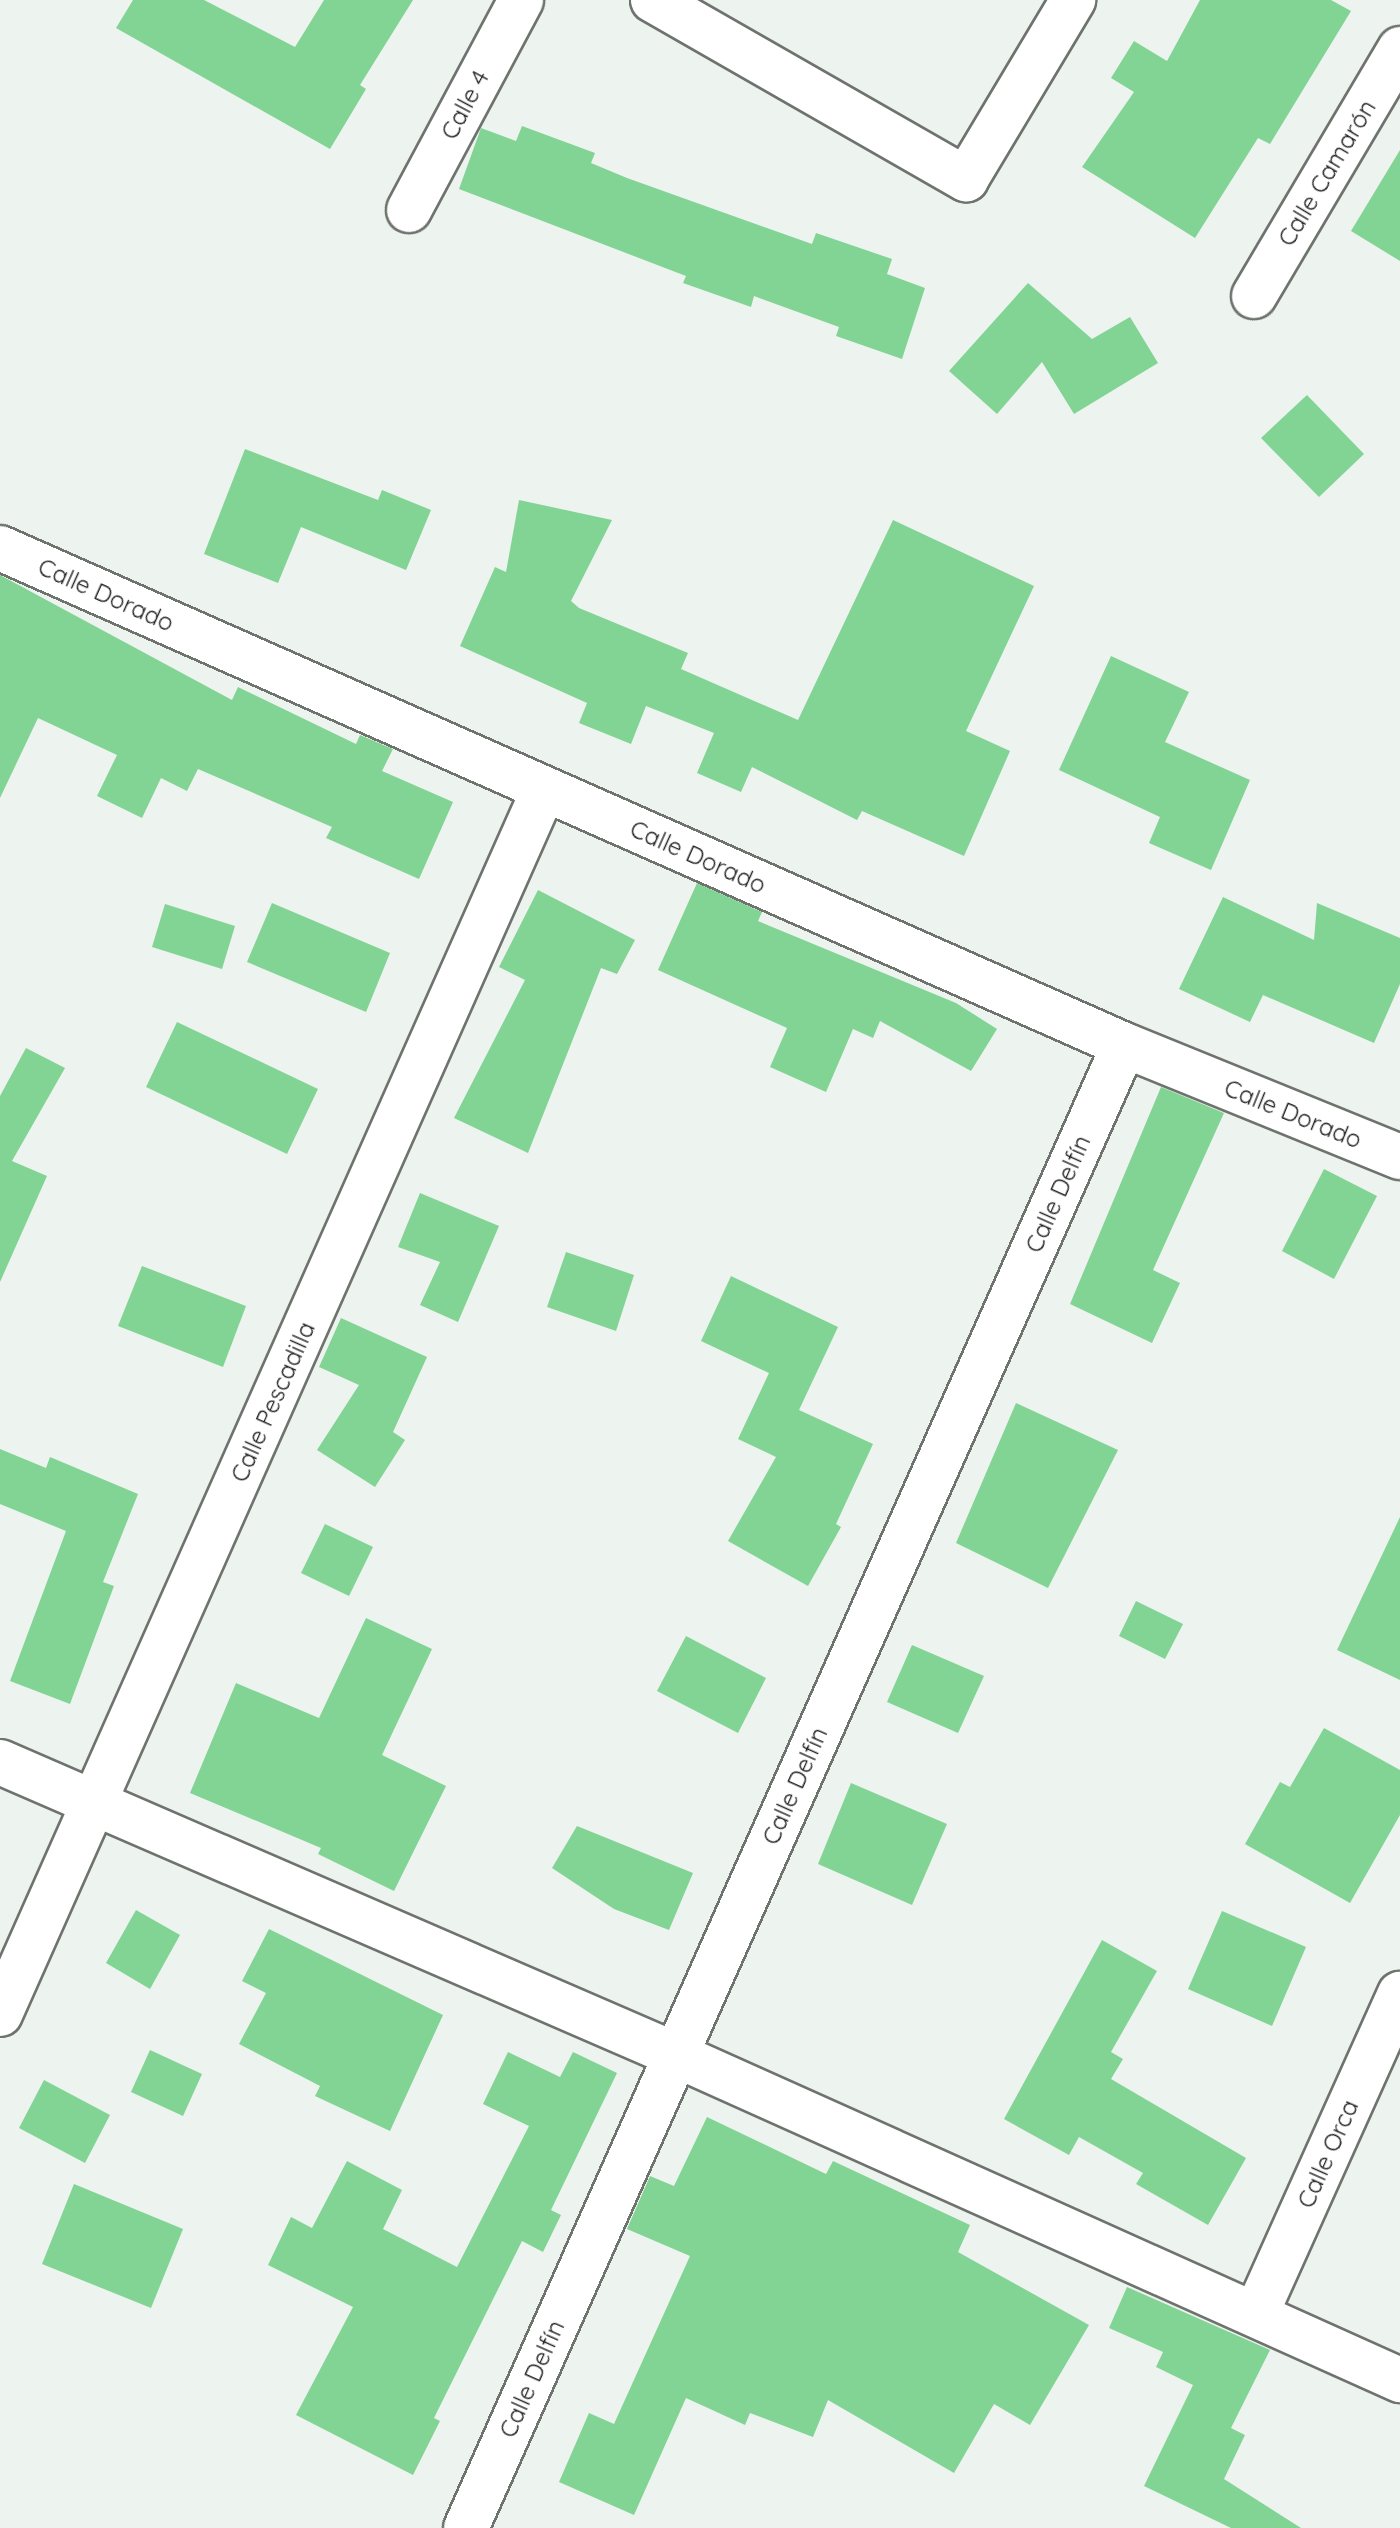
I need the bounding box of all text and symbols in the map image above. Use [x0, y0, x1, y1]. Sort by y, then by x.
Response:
street label: Calle 4 [435, 66, 495, 144]
street label: Calle Camarón [1272, 95, 1382, 251]
street label: Calle Dorado [34, 552, 178, 638]
street label: Calle Dorado [626, 814, 770, 900]
street label: Calle Dorado [1220, 1073, 1366, 1155]
street label: Calle Delfín [1019, 1131, 1097, 1257]
street label: Calle Pescadilla [225, 1317, 321, 1487]
street label: Calle Delfín [756, 1723, 834, 1849]
street label: Calle Orca [1291, 2096, 1365, 2212]
street label: Calle Delfín [493, 2316, 571, 2442]

